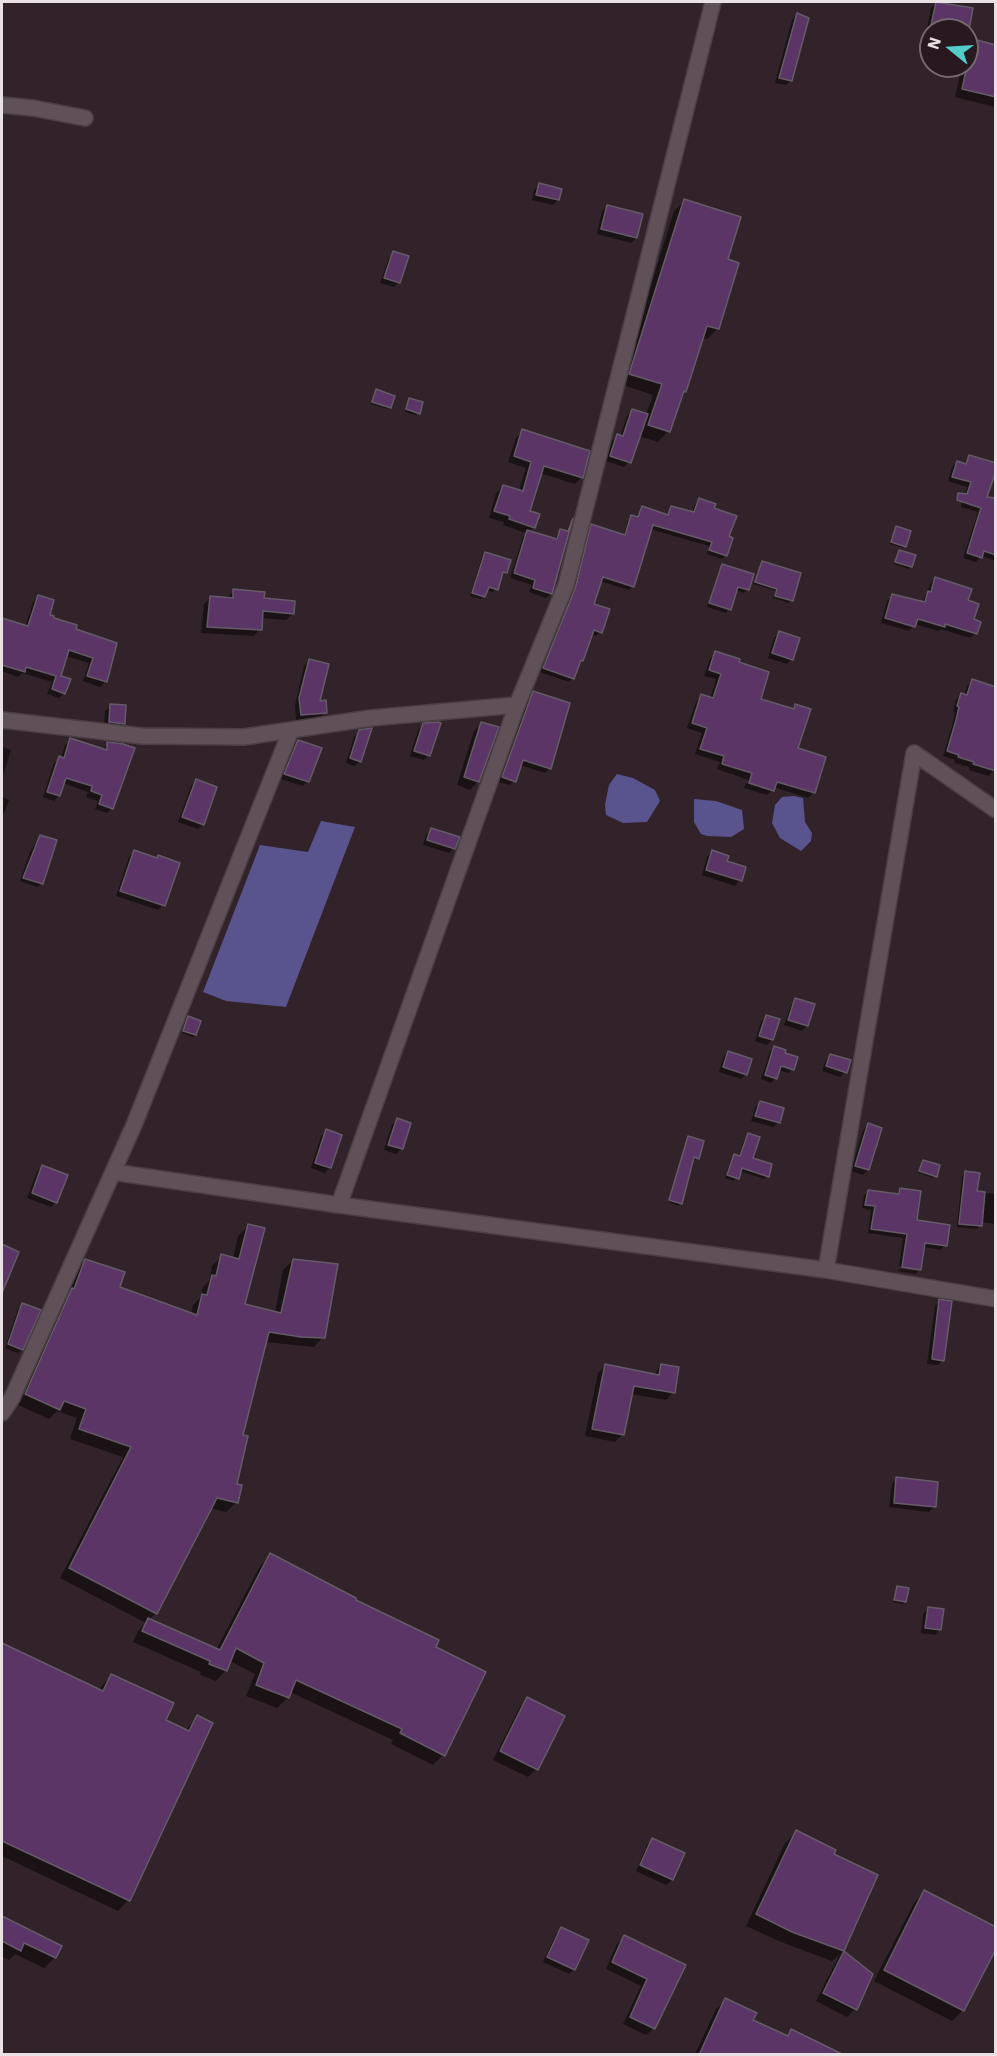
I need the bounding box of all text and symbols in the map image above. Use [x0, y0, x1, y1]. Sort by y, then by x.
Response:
north arrow [919, 18, 979, 78]
text: N [922, 34, 945, 52]

